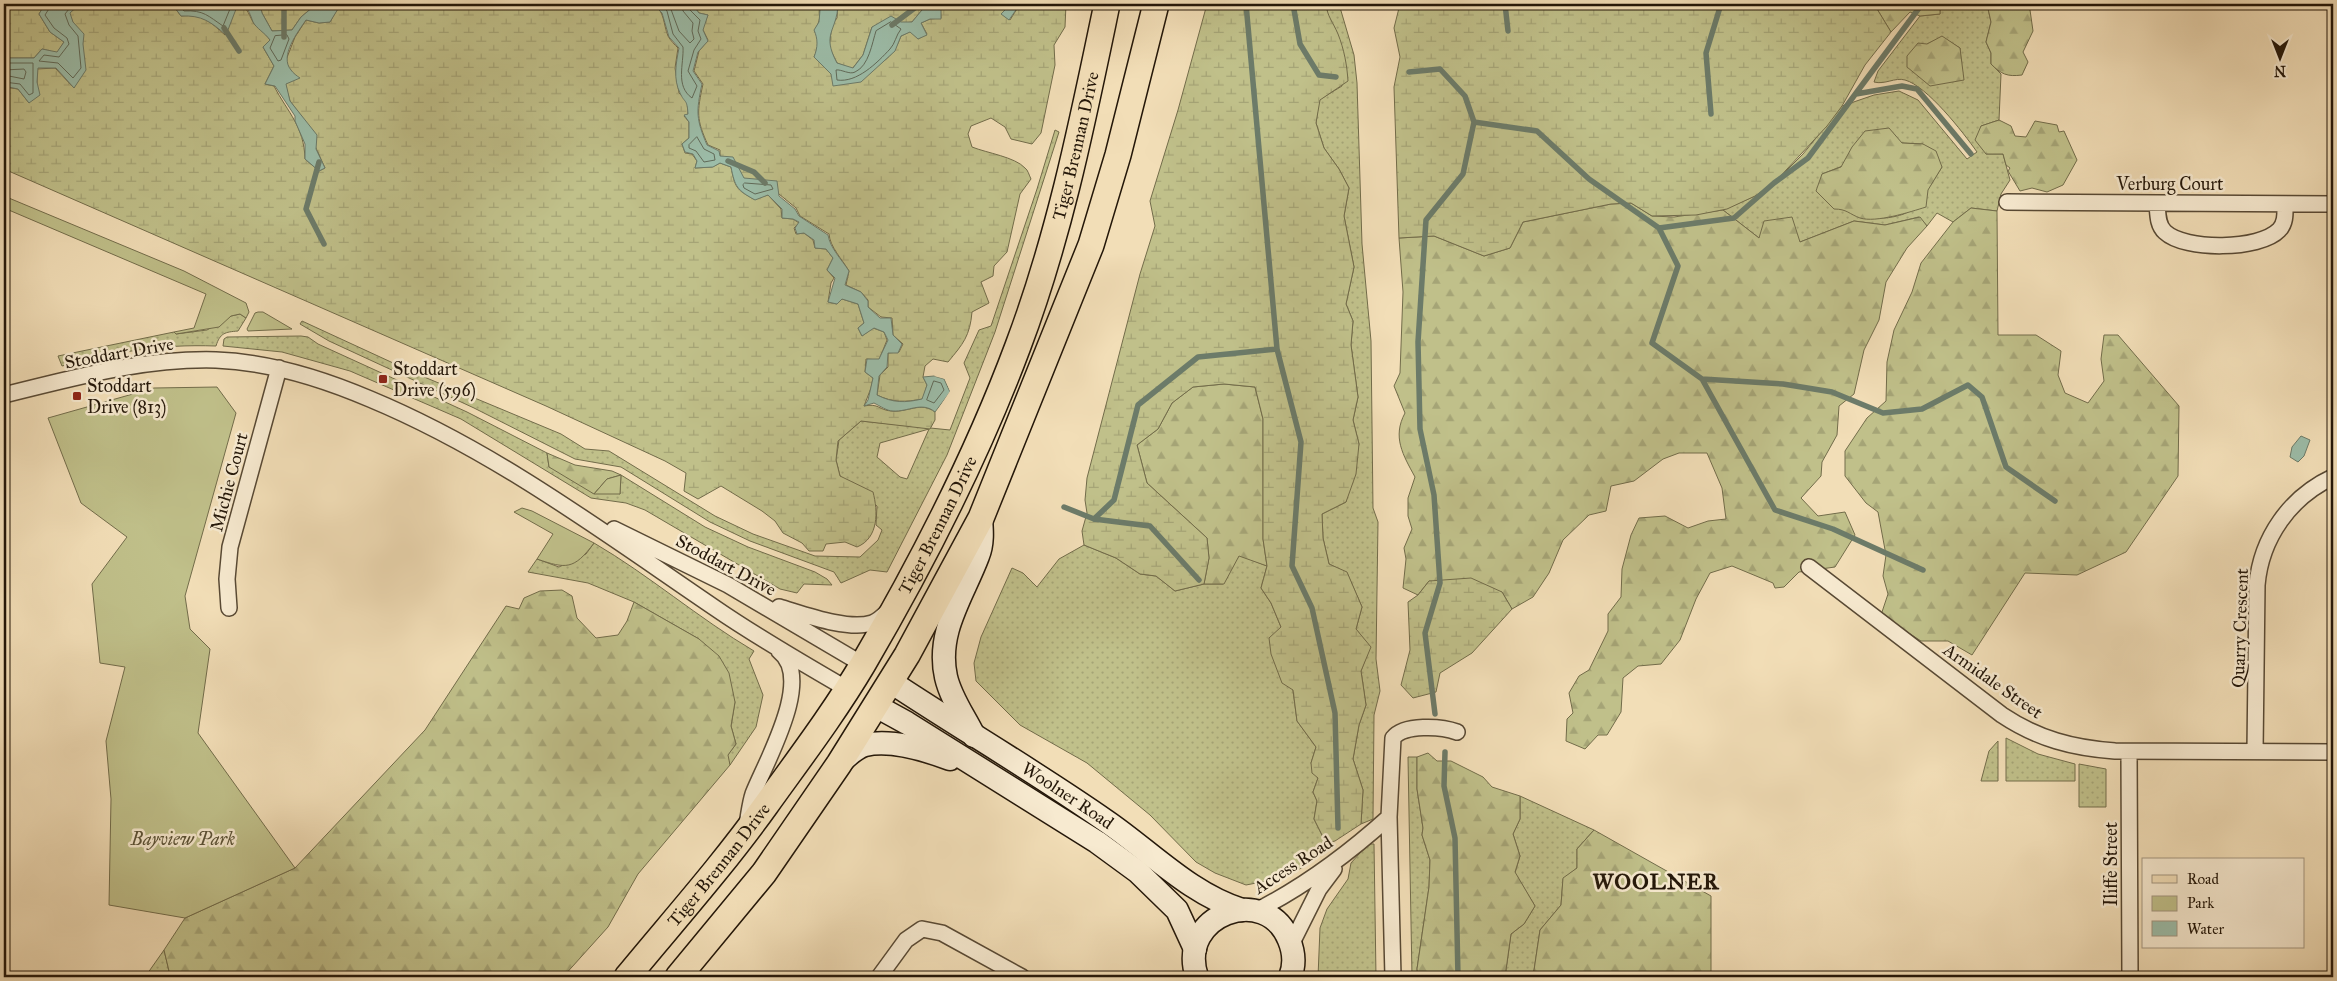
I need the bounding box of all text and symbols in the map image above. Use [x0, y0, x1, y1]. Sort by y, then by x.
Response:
north arrow [2254, 32, 2304, 82]
text: N [2274, 62, 2286, 79]
street label: Tiger Brennan Drive [1047, 69, 1104, 223]
street label: Verburg Court [2116, 173, 2224, 196]
street label: Stoddart Drive [63, 333, 175, 373]
place label: Stoddart Drive (596) [393, 358, 476, 402]
marker: Stoddart Drive (596) [377, 373, 389, 385]
place label: Stoddart Drive (813) [87, 375, 166, 419]
marker: Stoddart Drive (813) [71, 390, 83, 402]
street label: Michie Court [205, 430, 253, 534]
street label: Tiger Brennan Drive [893, 453, 982, 598]
street label: Stoddart Drive [672, 529, 780, 601]
street label: Quarry Crescent [2227, 567, 2253, 688]
street label: Armidale Street [1938, 638, 2047, 724]
street label: Woolner Road [1018, 757, 1118, 834]
street label: Tiger Brennan Drive [663, 799, 775, 931]
street label: Iliffe Street [2100, 821, 2122, 906]
park label: Bayview Park [130, 828, 235, 850]
street label: Access Road [1248, 831, 1337, 899]
legend [2142, 858, 2304, 948]
district label: WOOLNER [1592, 868, 1720, 895]
text: Road [2187, 870, 2219, 888]
text: Park [2187, 894, 2214, 912]
text: Water [2187, 920, 2224, 938]

